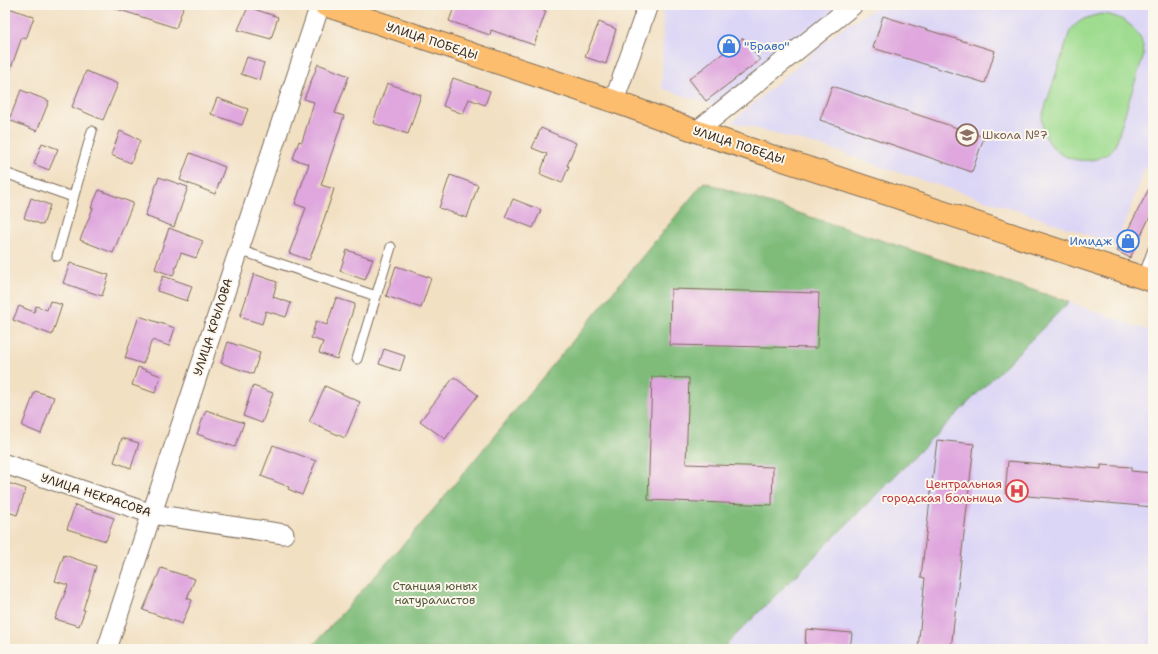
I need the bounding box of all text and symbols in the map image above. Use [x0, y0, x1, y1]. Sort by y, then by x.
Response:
street label: УЛИЦА ПОБЕДЫ [384, 19, 480, 63]
shop icon: "Браво" [716, 33, 742, 59]
place label: "Браво" [744, 38, 790, 54]
school or university icon: Школа №7 [954, 122, 980, 148]
street label: УЛИЦА ПОБЕДЫ [691, 123, 787, 167]
place label: Школа №7 [982, 127, 1048, 143]
shop icon: Имидж [1115, 228, 1141, 254]
place label: Имидж [1070, 233, 1112, 249]
street label: УЛИЦА КРЫЛОВА [190, 276, 236, 378]
street label: УЛИЦА НЕКРАСОВА [39, 470, 153, 520]
place label: Центральная городская больница [882, 476, 1003, 506]
hospital icon: Центральная городская больница [1004, 478, 1030, 504]
park label: Станция юных натуралистов [392, 578, 478, 608]

